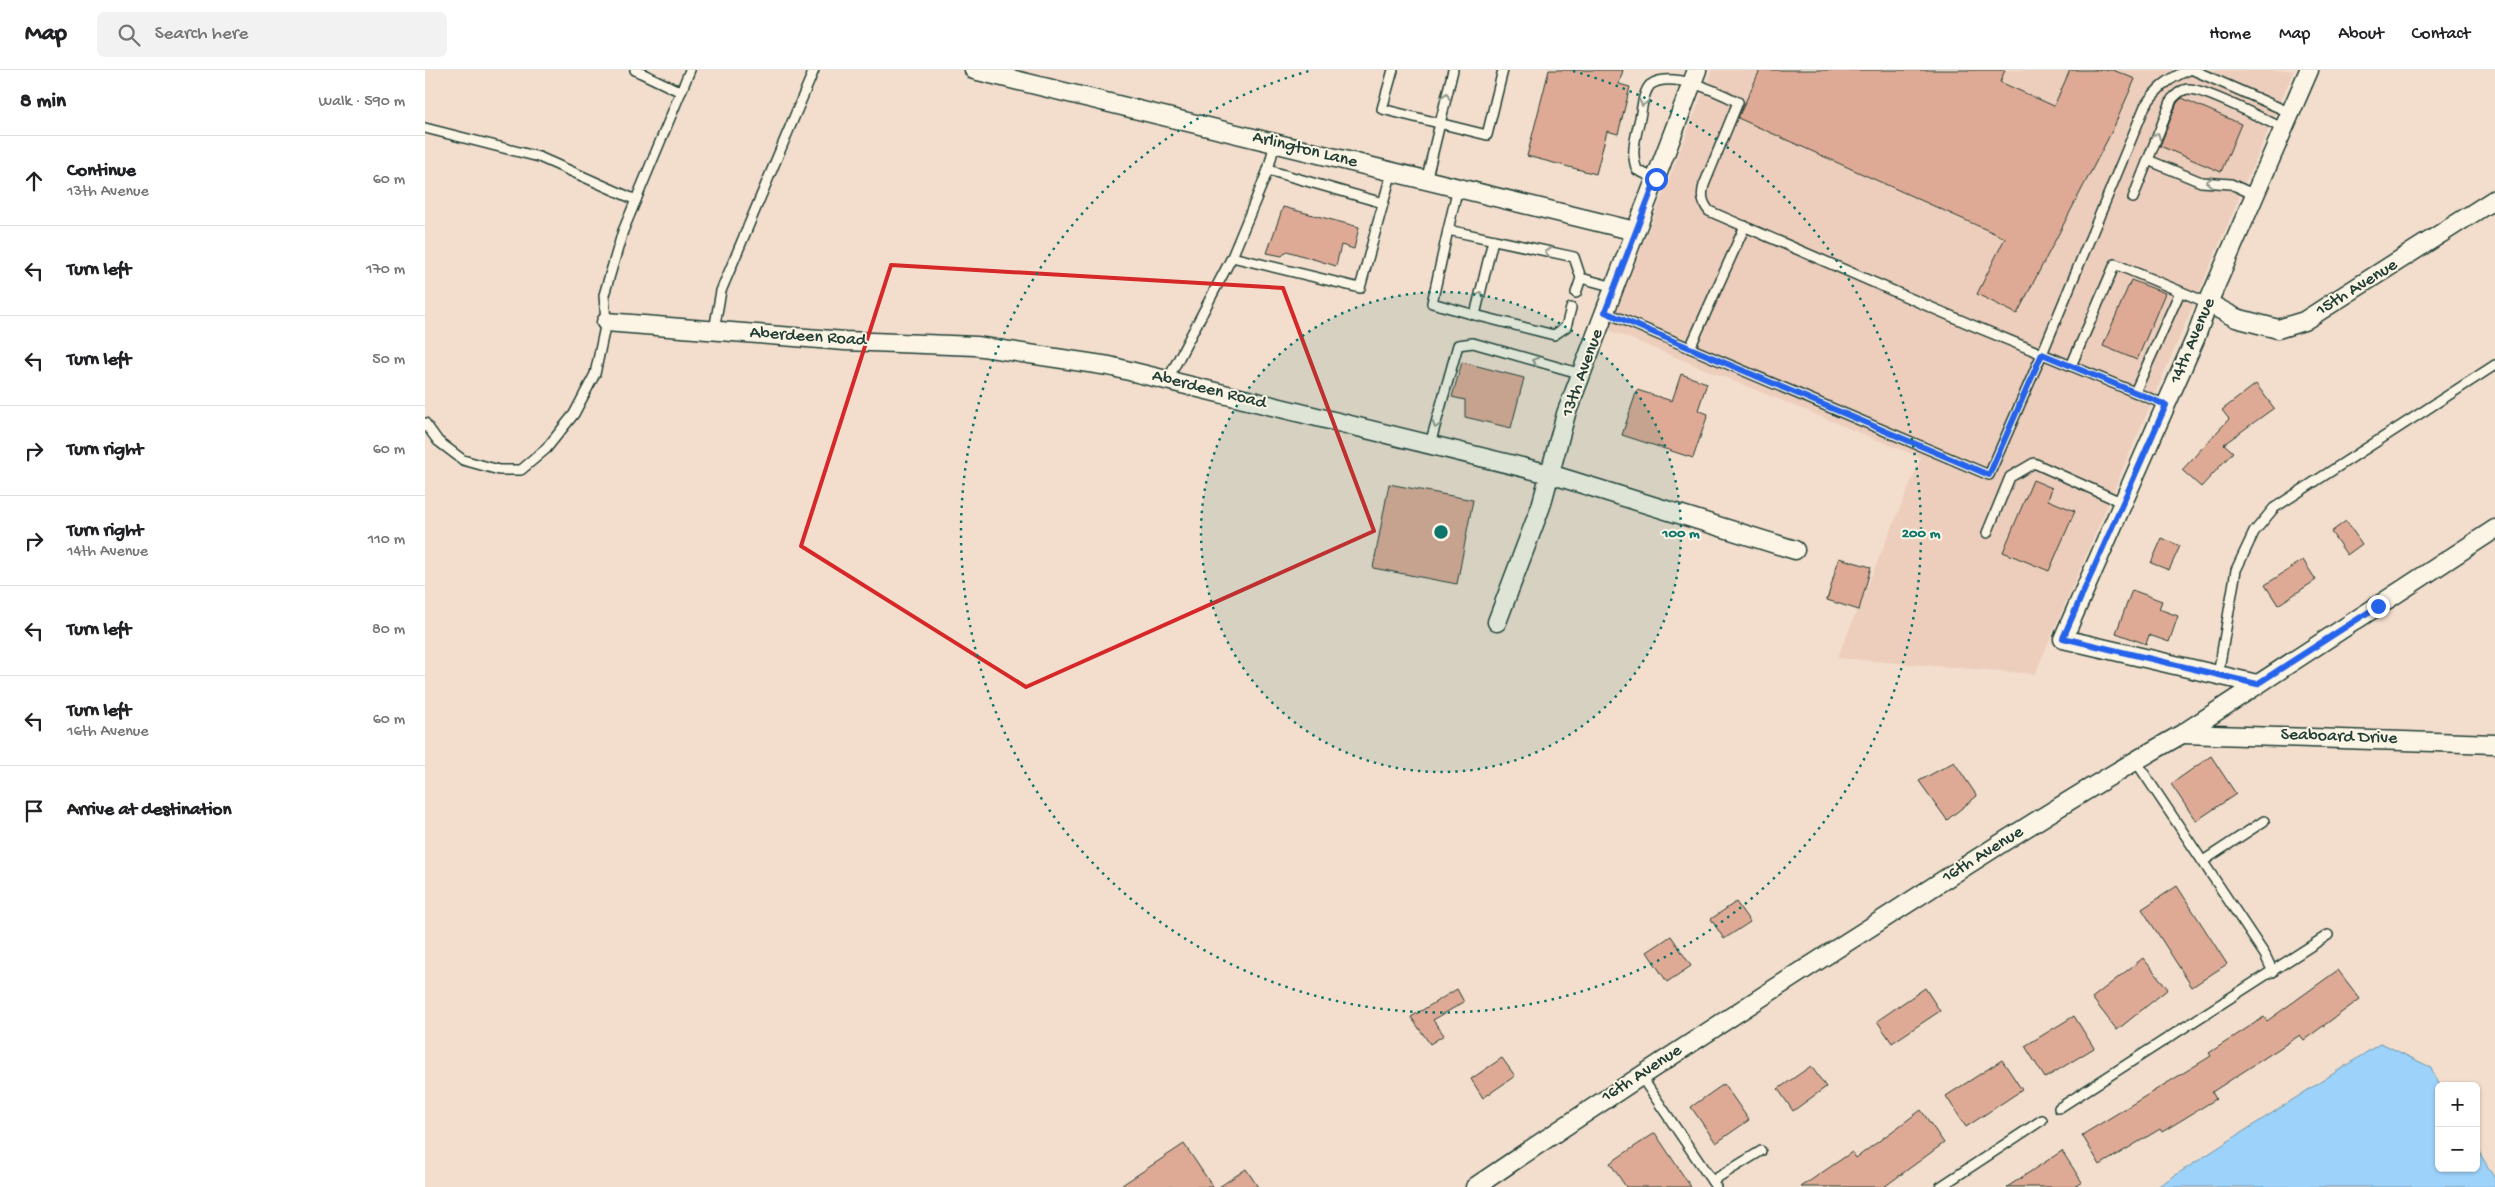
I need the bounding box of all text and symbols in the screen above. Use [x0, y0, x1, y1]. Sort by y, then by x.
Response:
search box [97, 12, 447, 57]
text: Map [25, 20, 67, 49]
icon: search [115, 21, 143, 49]
text: Search here [155, 23, 248, 46]
text: Home [2209, 24, 2251, 45]
text: Map [2279, 24, 2310, 45]
text: About [2338, 24, 2384, 45]
text: Contact [2412, 24, 2470, 45]
text: 8 min [20, 90, 66, 115]
text: Walk · 590 m [319, 93, 405, 112]
one-way arrow [1441, 93, 1451, 101]
one-way arrow [1638, 99, 1649, 108]
street label: Arlington Lane [1250, 127, 1360, 173]
one-way arrow [2151, 132, 2161, 141]
text: Continue [67, 160, 136, 183]
icon: ahead [20, 167, 48, 195]
route start [1645, 168, 1668, 191]
text: 60 m [373, 171, 405, 190]
one-way arrow [2205, 176, 2213, 187]
text: 13th Avenue [67, 183, 149, 202]
one-way arrow [1544, 247, 1552, 258]
street label: 15th Avenue [2312, 254, 2402, 322]
icon: left [20, 257, 48, 285]
text: Turn left [67, 259, 131, 282]
text: 170 m [366, 261, 405, 280]
one-way arrow [1474, 291, 1485, 299]
street label: 14th Avenue [2165, 294, 2221, 388]
street label: Aberdeen Road [749, 322, 869, 352]
street label: 13th Avenue [1557, 326, 1609, 421]
icon: left [20, 347, 48, 375]
text: Turn left [67, 349, 131, 372]
text: 50 m [372, 351, 405, 370]
one-way arrow [1532, 356, 1540, 366]
street label: Aberdeen Road [1150, 366, 1270, 415]
one-way arrow [1431, 420, 1441, 428]
icon: right [20, 437, 48, 465]
text: Turn right [67, 439, 143, 462]
text: 60 m [373, 441, 405, 460]
text: Turn right [67, 520, 143, 543]
centre of rings [1432, 523, 1450, 541]
text: 100 m [1661, 525, 1700, 543]
text: 200 m [1902, 525, 1941, 543]
icon: right [20, 527, 48, 555]
text: 110 m [368, 531, 405, 550]
text: 14th Avenue [67, 543, 148, 562]
route end [2367, 595, 2390, 618]
icon: left [20, 617, 48, 645]
text: Turn left [67, 619, 131, 642]
text: 80 m [372, 621, 405, 640]
text: Turn left [67, 700, 131, 723]
icon: left [20, 707, 48, 735]
text: 60 m [373, 711, 405, 730]
text: 16th Avenue [67, 723, 149, 742]
street label: Seaboard Drive [2280, 724, 2398, 750]
icon: arrive [20, 797, 48, 825]
text: Arrive at destination [67, 799, 231, 822]
street label: 16th Avenue [1938, 821, 2028, 889]
street label: 16th Avenue [1597, 1040, 1687, 1108]
map controls [2435, 1082, 2480, 1172]
button: + [2435, 1082, 2480, 1127]
button: − [2435, 1127, 2480, 1172]

